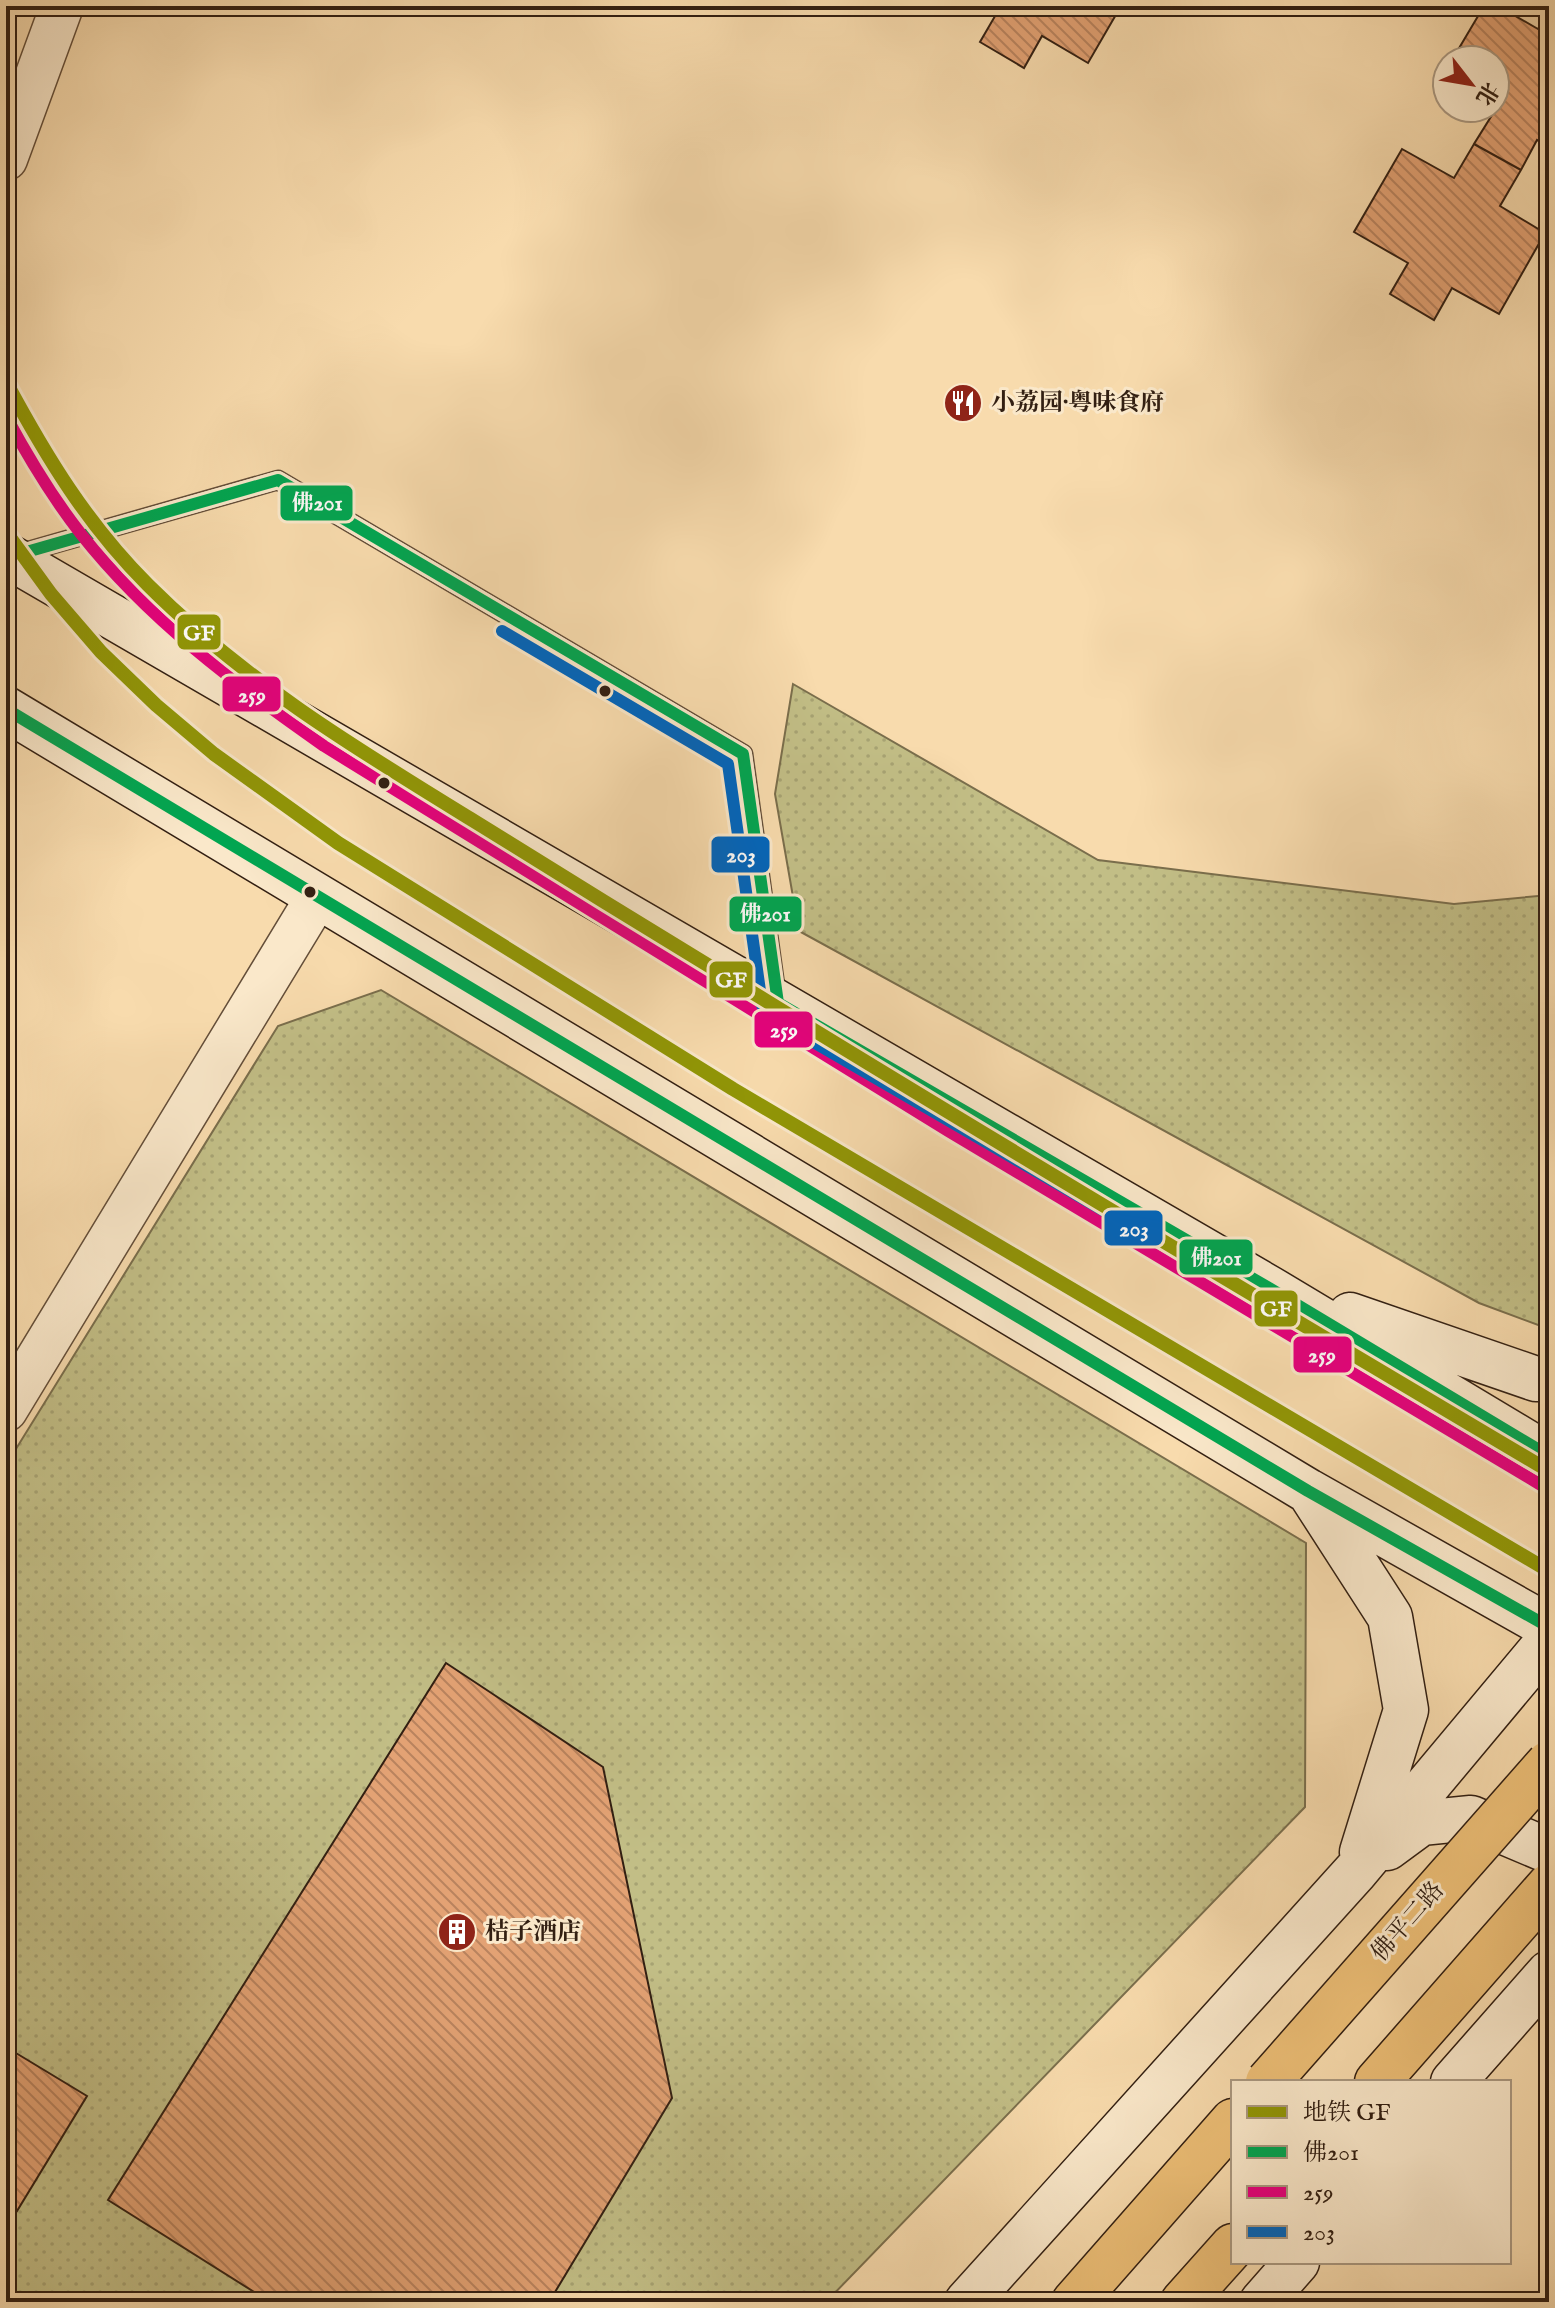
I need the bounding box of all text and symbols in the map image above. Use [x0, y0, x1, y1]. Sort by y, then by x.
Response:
north arrow [1431, 44, 1511, 124]
text: 北 [1469, 77, 1504, 110]
restaurant icon: 小荔园·粤味食府 [942, 382, 984, 424]
place label: 小荔园·粤味食府 [991, 388, 1164, 419]
line badge: 佛201 [279, 484, 354, 522]
text: 佛201 [291, 490, 343, 518]
line badge: GF [176, 613, 222, 651]
text: GF [183, 620, 215, 648]
line badge: 259 [221, 675, 282, 713]
text: 259 [238, 682, 266, 710]
unlabelled marker [597, 683, 613, 699]
unlabelled marker [376, 775, 392, 791]
line badge: 203 [710, 835, 771, 874]
text: 203 [726, 842, 756, 870]
unlabelled marker [302, 884, 318, 900]
line badge: 佛201 [728, 895, 803, 933]
text: 佛201 [739, 901, 791, 929]
line badge: GF [708, 960, 754, 999]
text: GF [715, 967, 747, 995]
line badge: 259 [753, 1010, 814, 1049]
text: 259 [770, 1017, 798, 1045]
line badge: 203 [1103, 1209, 1164, 1247]
text: 203 [1119, 1216, 1149, 1244]
line badge: 佛201 [1178, 1238, 1254, 1276]
text: 佛201 [1190, 1245, 1242, 1273]
line badge: GF [1253, 1289, 1299, 1328]
text: GF [1260, 1296, 1292, 1324]
line badge: 259 [1292, 1335, 1353, 1374]
text: 259 [1308, 1342, 1336, 1370]
street label: 佛平二路 [1365, 1876, 1451, 1968]
building icon: 桔子酒店 [436, 1911, 478, 1953]
place label: 桔子酒店 [485, 1917, 581, 1948]
legend [1231, 2080, 1511, 2264]
text: 地铁 GF [1303, 2098, 1390, 2129]
text: 佛201 [1303, 2138, 1359, 2169]
text: 259 [1303, 2178, 1333, 2209]
text: 203 [1303, 2218, 1335, 2249]

